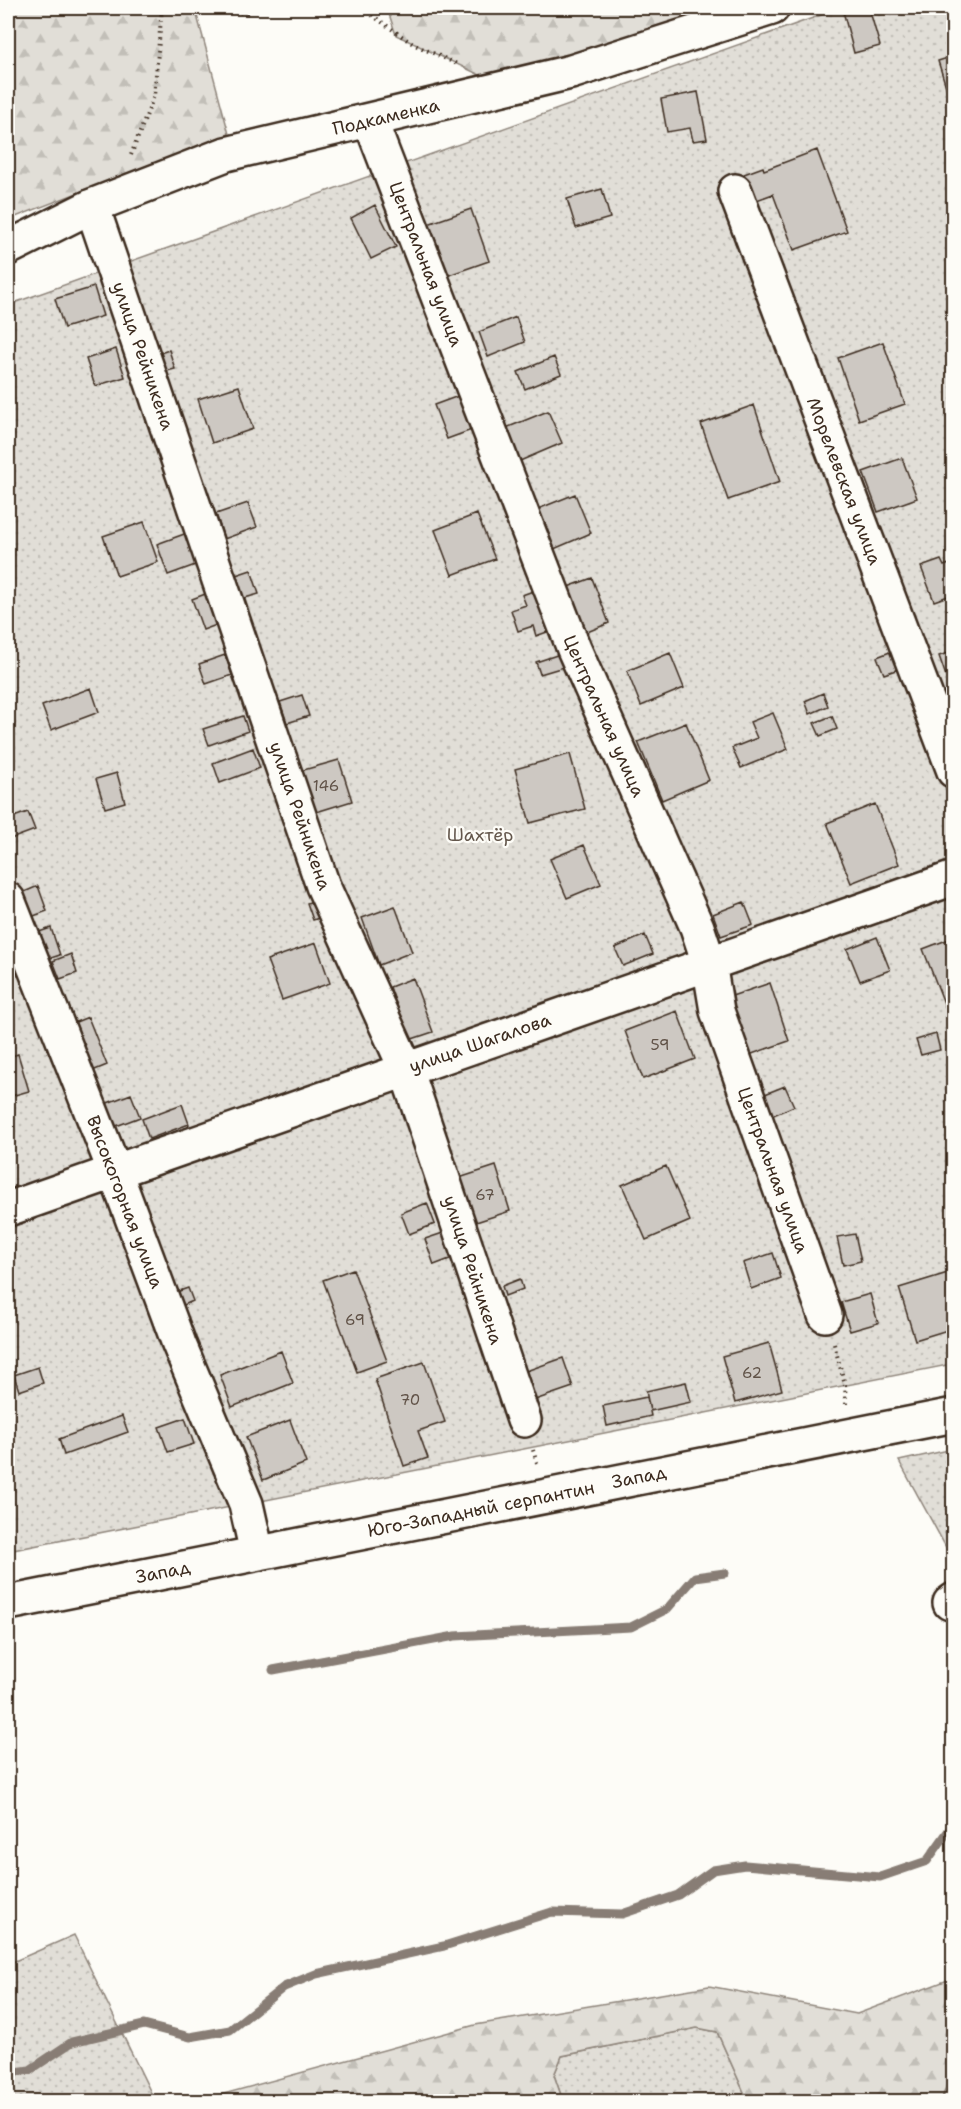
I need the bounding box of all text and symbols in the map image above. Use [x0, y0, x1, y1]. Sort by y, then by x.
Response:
street label: Подкаменка [330, 93, 442, 141]
street label: Центральная улица [383, 178, 469, 350]
street label: улица Рейникена [106, 279, 180, 433]
street label: Морелевская улица [801, 394, 887, 568]
street label: Центральная улица [557, 631, 651, 801]
street label: улица Рейникена [263, 739, 337, 893]
house number: 146 [313, 776, 339, 796]
park label: Шахтёр [447, 823, 513, 847]
street label: улица Шагалова [406, 1008, 554, 1078]
house number: 59 [651, 1035, 669, 1055]
street label: Центральная улица [732, 1084, 814, 1256]
street label: Высокогорная улица [81, 1112, 169, 1292]
house number: 67 [475, 1185, 495, 1205]
street label: улица Рейникена [438, 1192, 508, 1348]
house number: 69 [345, 1310, 365, 1330]
house number: 62 [742, 1363, 762, 1383]
house number: 70 [400, 1390, 420, 1410]
street label: Запад [610, 1460, 669, 1494]
street label: Юго-Западный серпантин [366, 1475, 596, 1543]
street label: Запад [134, 1555, 193, 1589]

